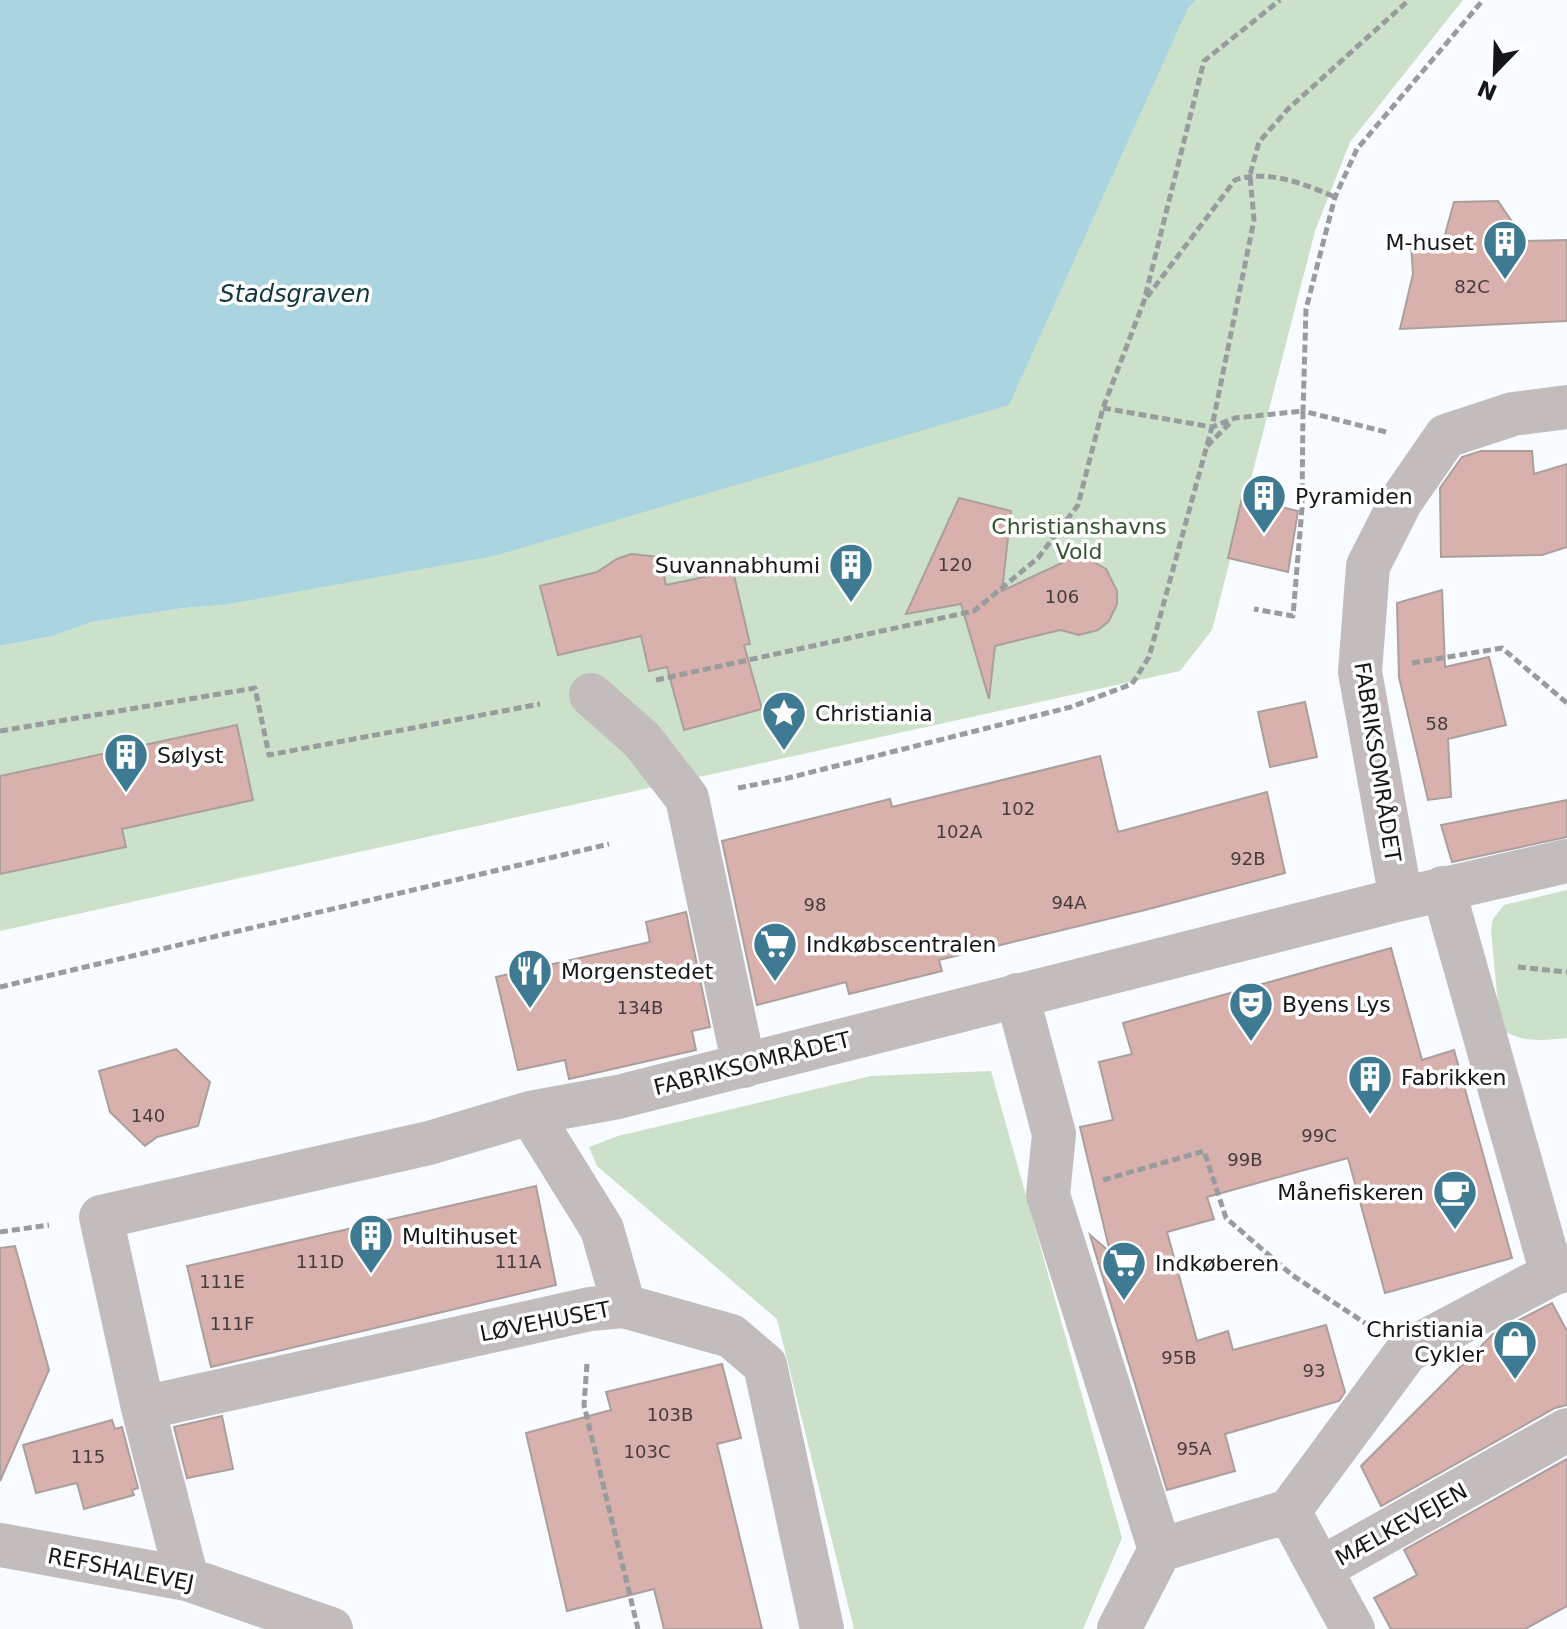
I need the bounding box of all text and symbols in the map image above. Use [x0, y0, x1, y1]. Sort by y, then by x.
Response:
north arrow [1455, 32, 1535, 112]
text: N [1474, 75, 1501, 105]
building icon: M-huset [1481, 218, 1529, 281]
place label: M-huset [1386, 230, 1474, 255]
house number: 82C [1454, 276, 1490, 297]
water label: Stadsgraven [219, 280, 371, 308]
building icon: Pyramiden [1240, 472, 1288, 535]
place label: Pyramiden [1295, 484, 1413, 509]
park label: Christianshavns Vold [991, 514, 1167, 564]
building icon: Suvannabhumi [827, 541, 875, 604]
place label: Suvannabhumi [655, 553, 820, 578]
house number: 120 [938, 554, 972, 575]
house number: 106 [1045, 586, 1079, 607]
street label: FABRIKSOMRÅDET [1349, 660, 1407, 864]
place icon: Christiania [760, 689, 808, 752]
place label: Christiania [815, 701, 933, 726]
house number: 58 [1426, 713, 1448, 734]
building icon: Sølyst [102, 731, 150, 794]
place label: Sølyst [157, 743, 224, 768]
house number: 102 [1001, 798, 1035, 819]
house number: 102A [936, 821, 983, 842]
house number: 92B [1230, 848, 1266, 869]
house number: 94A [1051, 892, 1087, 913]
house number: 98 [804, 894, 826, 915]
supermarket icon: Indkøbscentralen [751, 920, 799, 983]
place label: Indkøbscentralen [806, 932, 996, 957]
restaurant icon: Morgenstedet [506, 947, 554, 1010]
place label: Morgenstedet [561, 959, 714, 984]
theatre icon: Byens Lys [1227, 980, 1275, 1043]
place label: Byens Lys [1282, 992, 1391, 1017]
house number: 134B [617, 997, 663, 1018]
street label: FABRIKSOMRÅDET [651, 1026, 854, 1100]
building icon: Fabrikken [1346, 1053, 1394, 1116]
place label: Fabrikken [1401, 1065, 1506, 1090]
house number: 140 [131, 1105, 165, 1126]
house number: 99C [1301, 1125, 1337, 1146]
house number: 99B [1227, 1149, 1263, 1170]
cafe icon: Månefiskeren [1431, 1168, 1479, 1231]
place label: Månefiskeren [1277, 1180, 1424, 1205]
building icon: Multihuset [347, 1212, 395, 1275]
place label: Multihuset [402, 1224, 518, 1249]
supermarket icon: Indkøberen [1100, 1239, 1148, 1302]
house number: 111D [296, 1251, 344, 1272]
house number: 111A [495, 1251, 542, 1272]
place label: Indkøberen [1155, 1251, 1279, 1276]
house number: 111E [199, 1271, 245, 1292]
street label: LØVEHUSET [478, 1296, 613, 1346]
house number: 111F [210, 1313, 254, 1334]
place label: Christiania Cykler [1366, 1317, 1485, 1367]
shop icon: Christiania Cykler [1491, 1318, 1539, 1381]
house number: 95B [1161, 1347, 1197, 1368]
house number: 93 [1303, 1360, 1325, 1381]
house number: 103B [647, 1404, 693, 1425]
house number: 95A [1176, 1438, 1212, 1459]
house number: 103C [624, 1441, 670, 1462]
house number: 115 [71, 1446, 105, 1467]
street label: MÆLKEVEJEN [1331, 1478, 1471, 1571]
street label: REFSHALEVEJ [46, 1543, 196, 1596]

